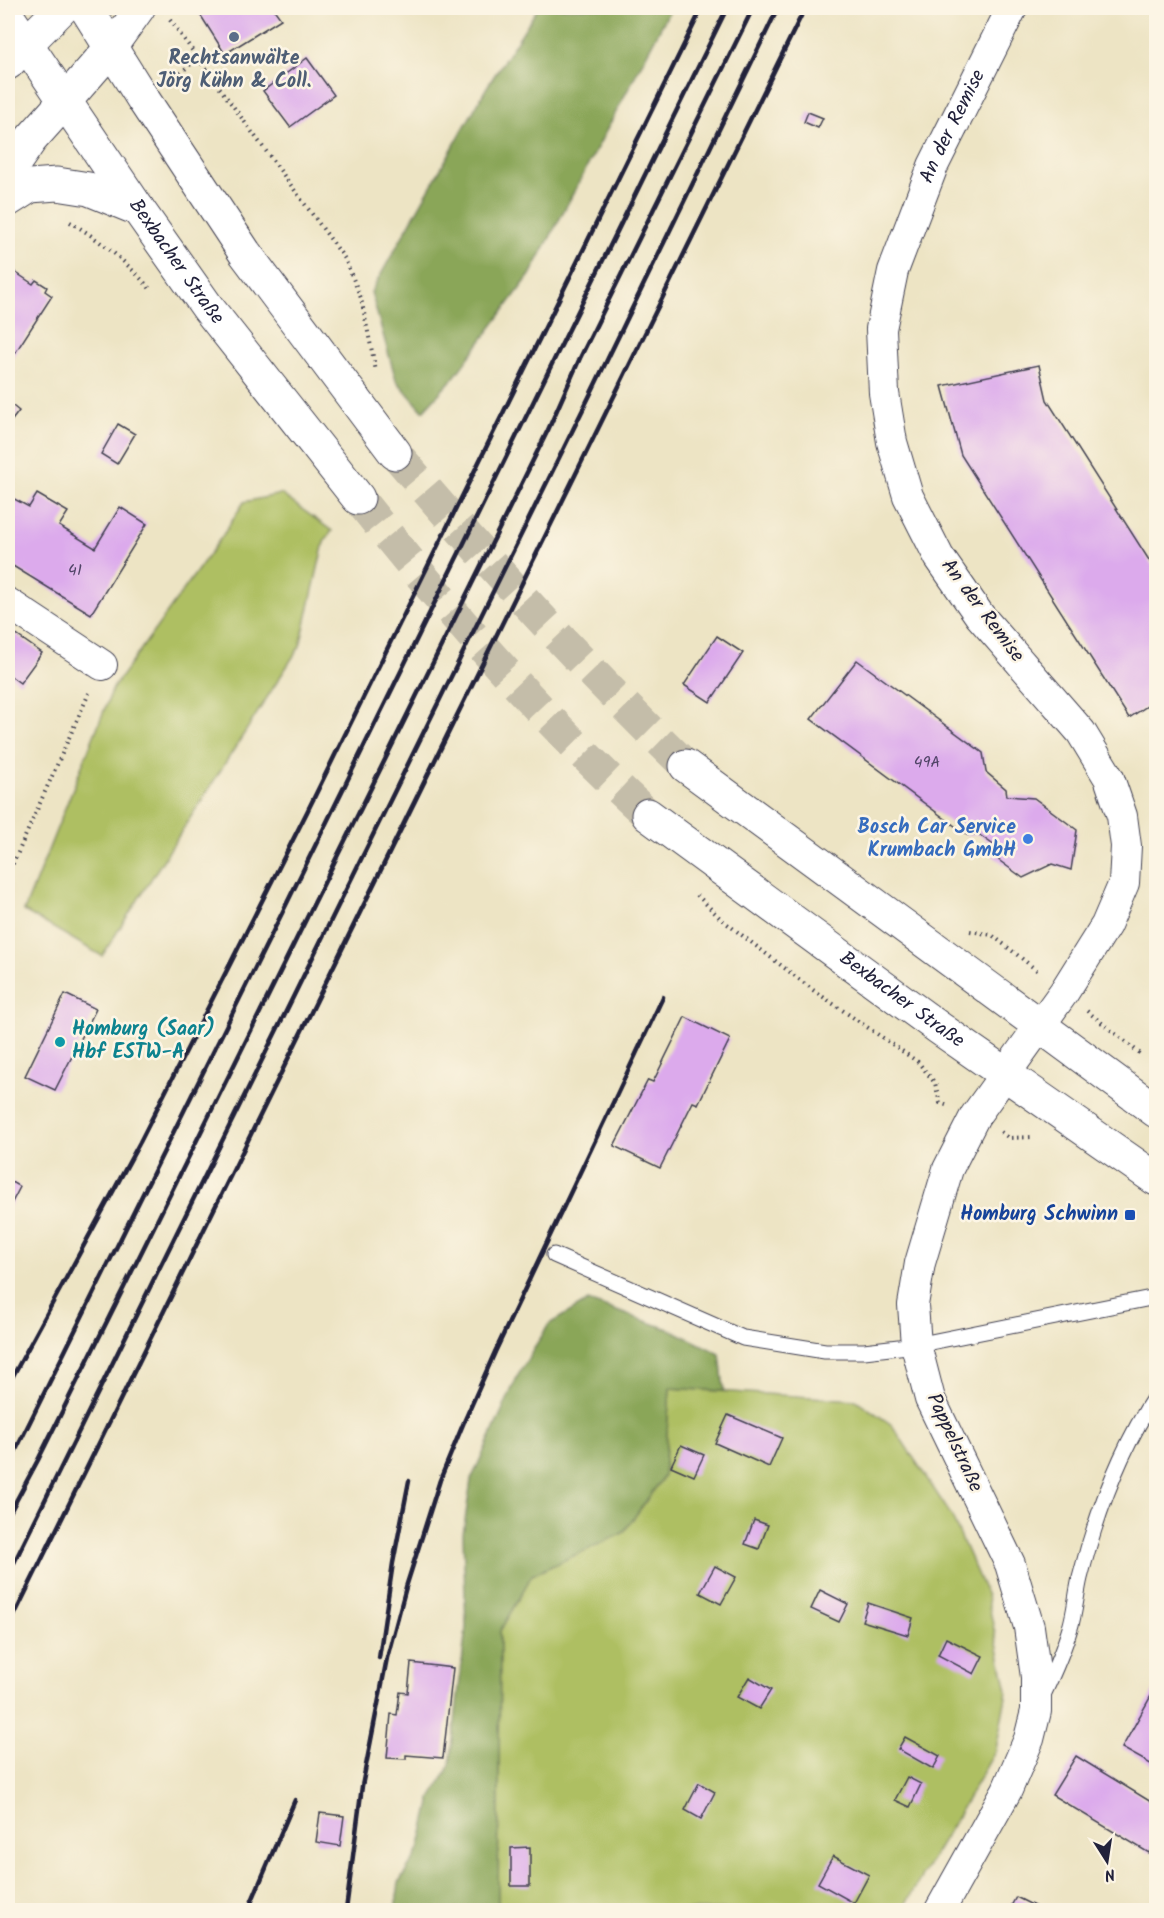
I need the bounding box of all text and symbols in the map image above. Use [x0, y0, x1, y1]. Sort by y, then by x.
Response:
marker: Rechtsanwälte Jörg Kühn & Coll. [227, 30, 241, 44]
place label: Rechtsanwälte Jörg Kühn & Coll. [156, 43, 312, 98]
street label: An der Remise [912, 64, 995, 188]
street label: Bexbacher Straße [120, 192, 232, 332]
street label: An der Remise [932, 552, 1032, 670]
house number: 41 [68, 558, 82, 583]
house number: 49A [914, 750, 940, 775]
place label: Bosch Car Service Krumbach GmbH [858, 812, 1016, 867]
marker: Bosch Car Service Krumbach GmbH [1021, 832, 1035, 846]
street label: Bexbacher Straße [832, 944, 971, 1057]
place label: Homburg (Saar) Hbf ESTW-A [72, 1014, 215, 1069]
marker: Homburg (Saar) Hbf ESTW-A [53, 1035, 67, 1049]
place label: Homburg Schwinn [960, 1199, 1118, 1231]
marker: Homburg Schwinn [1123, 1208, 1137, 1222]
street label: Pappelstraße [917, 1388, 991, 1498]
north arrow [1077, 1831, 1137, 1891]
text: N [1102, 1861, 1117, 1887]

